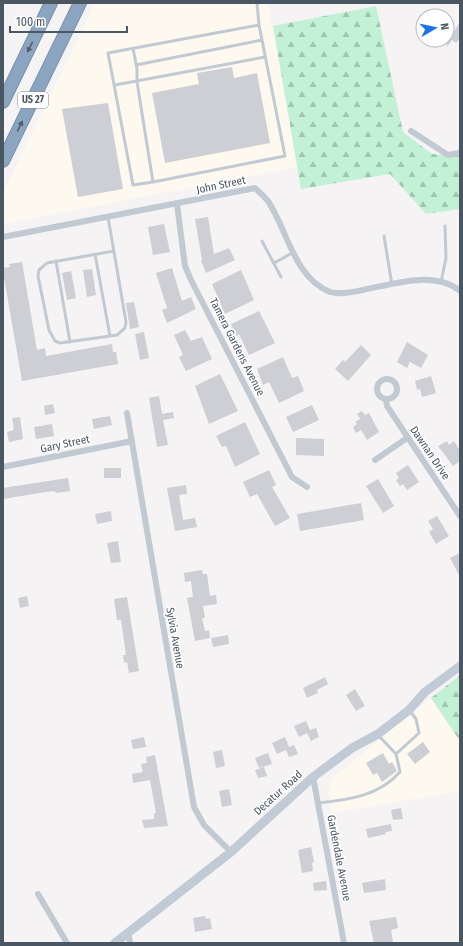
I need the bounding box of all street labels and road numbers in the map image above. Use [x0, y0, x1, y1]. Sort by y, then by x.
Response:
road number: US 27 [18, 92, 48, 108]
street label: John Street [195, 173, 247, 197]
street label: Tamera Gardens Avenue [207, 296, 267, 398]
street label: Dawnan Drive [407, 424, 453, 482]
street label: Gary Street [39, 432, 91, 456]
street label: Sylvia Avenue [163, 606, 187, 670]
street label: Decatur Road [251, 768, 305, 818]
street label: Gardendale Avenue [324, 814, 354, 902]

